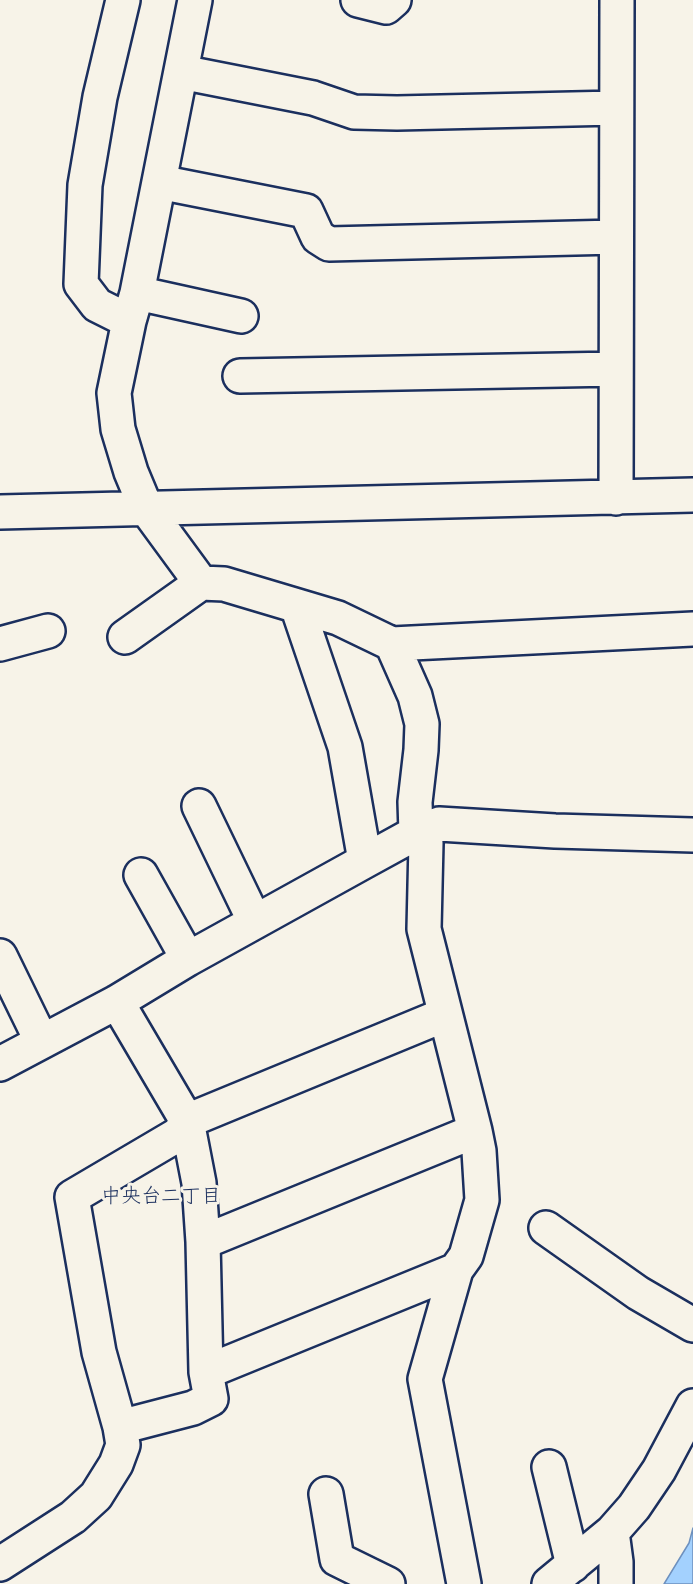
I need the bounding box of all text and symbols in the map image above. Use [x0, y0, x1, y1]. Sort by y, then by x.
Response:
district label: 中央台二丁目 [101, 1184, 221, 1208]

